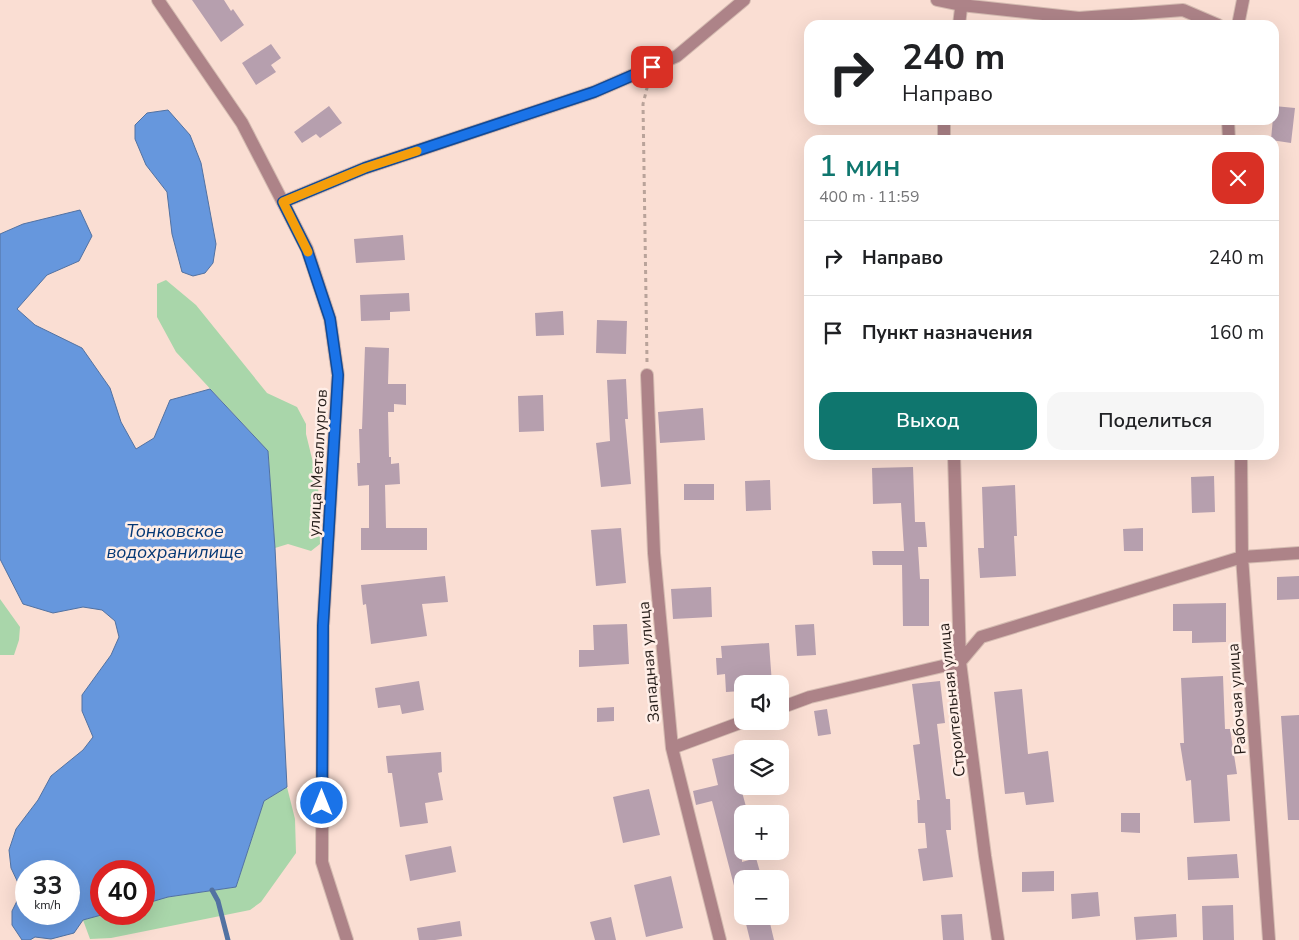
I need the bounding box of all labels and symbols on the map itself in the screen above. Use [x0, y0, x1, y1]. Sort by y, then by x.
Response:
pin [631, 46, 673, 88]
street label: улица Металлургов [303, 388, 333, 537]
water label: Тонковское водохранилище [106, 519, 244, 564]
street label: Западная улица [633, 600, 665, 723]
street label: Строительная улица [933, 622, 971, 778]
street label: Рабочая улица [1222, 643, 1252, 755]
position arrow [295, 776, 347, 828]
speed limit sign: 40 [90, 860, 155, 925]

